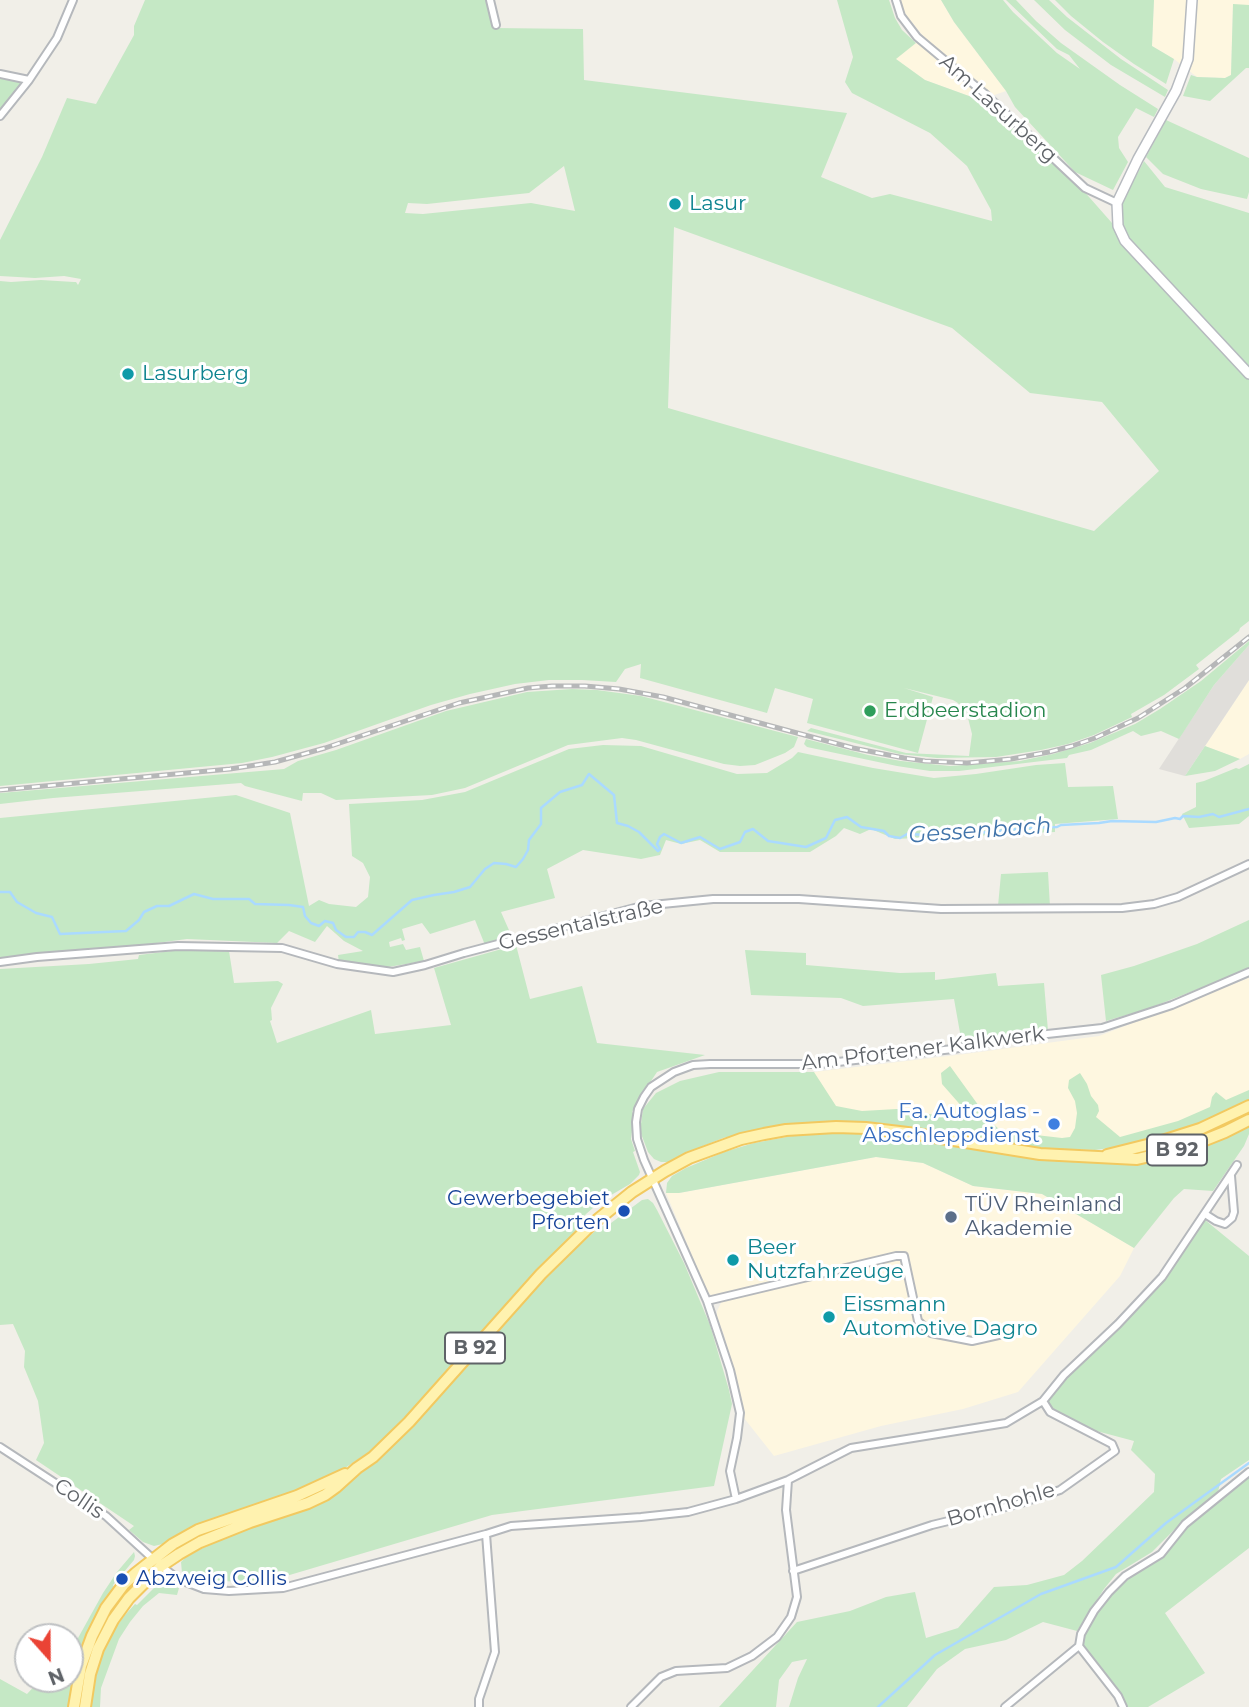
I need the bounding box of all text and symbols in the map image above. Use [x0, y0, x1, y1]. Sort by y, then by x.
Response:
street label: Am Lasurberg [934, 50, 1062, 168]
place label: Lasur [689, 191, 747, 217]
marker: Lasur [667, 196, 683, 212]
place label: Lasurberg [142, 361, 249, 387]
marker: Lasurberg [120, 366, 136, 382]
place label: Erdbeerstadion [884, 698, 1046, 724]
marker: Erdbeerstadion [862, 703, 878, 719]
water label: Gessenbach [908, 812, 1052, 850]
street label: Gessentalstraße [496, 894, 666, 956]
street label: Am Pfortener Kalkwerk [800, 1022, 1046, 1076]
place label: Fa. Autoglas - Abschleppdienst [862, 1099, 1040, 1149]
marker: Fa. Autoglas - Abschleppdienst [1046, 1116, 1062, 1132]
road number: B 92 [1147, 1134, 1207, 1166]
place label: Gewerbegebiet Pforten [447, 1186, 610, 1236]
place label: TÜV Rheinland Akademie [965, 1192, 1122, 1242]
marker: Gewerbegebiet Pforten [616, 1203, 632, 1219]
marker: TÜV Rheinland Akademie [943, 1209, 959, 1225]
place label: Beer Nutzfahrzeuge [747, 1235, 904, 1285]
marker: Beer Nutzfahrzeuge [725, 1252, 741, 1268]
place label: Eissmann Automotive Dagro [843, 1292, 1038, 1342]
marker: Eissmann Automotive Dagro [821, 1309, 837, 1325]
road number: B 92 [445, 1332, 505, 1364]
street label: Collis [49, 1473, 109, 1525]
street label: Bornhohle [944, 1478, 1058, 1532]
place label: Abzweig Collis [136, 1566, 287, 1592]
marker: Abzweig Collis [114, 1571, 130, 1587]
north arrow [14, 1623, 84, 1693]
text: N [45, 1663, 67, 1690]

